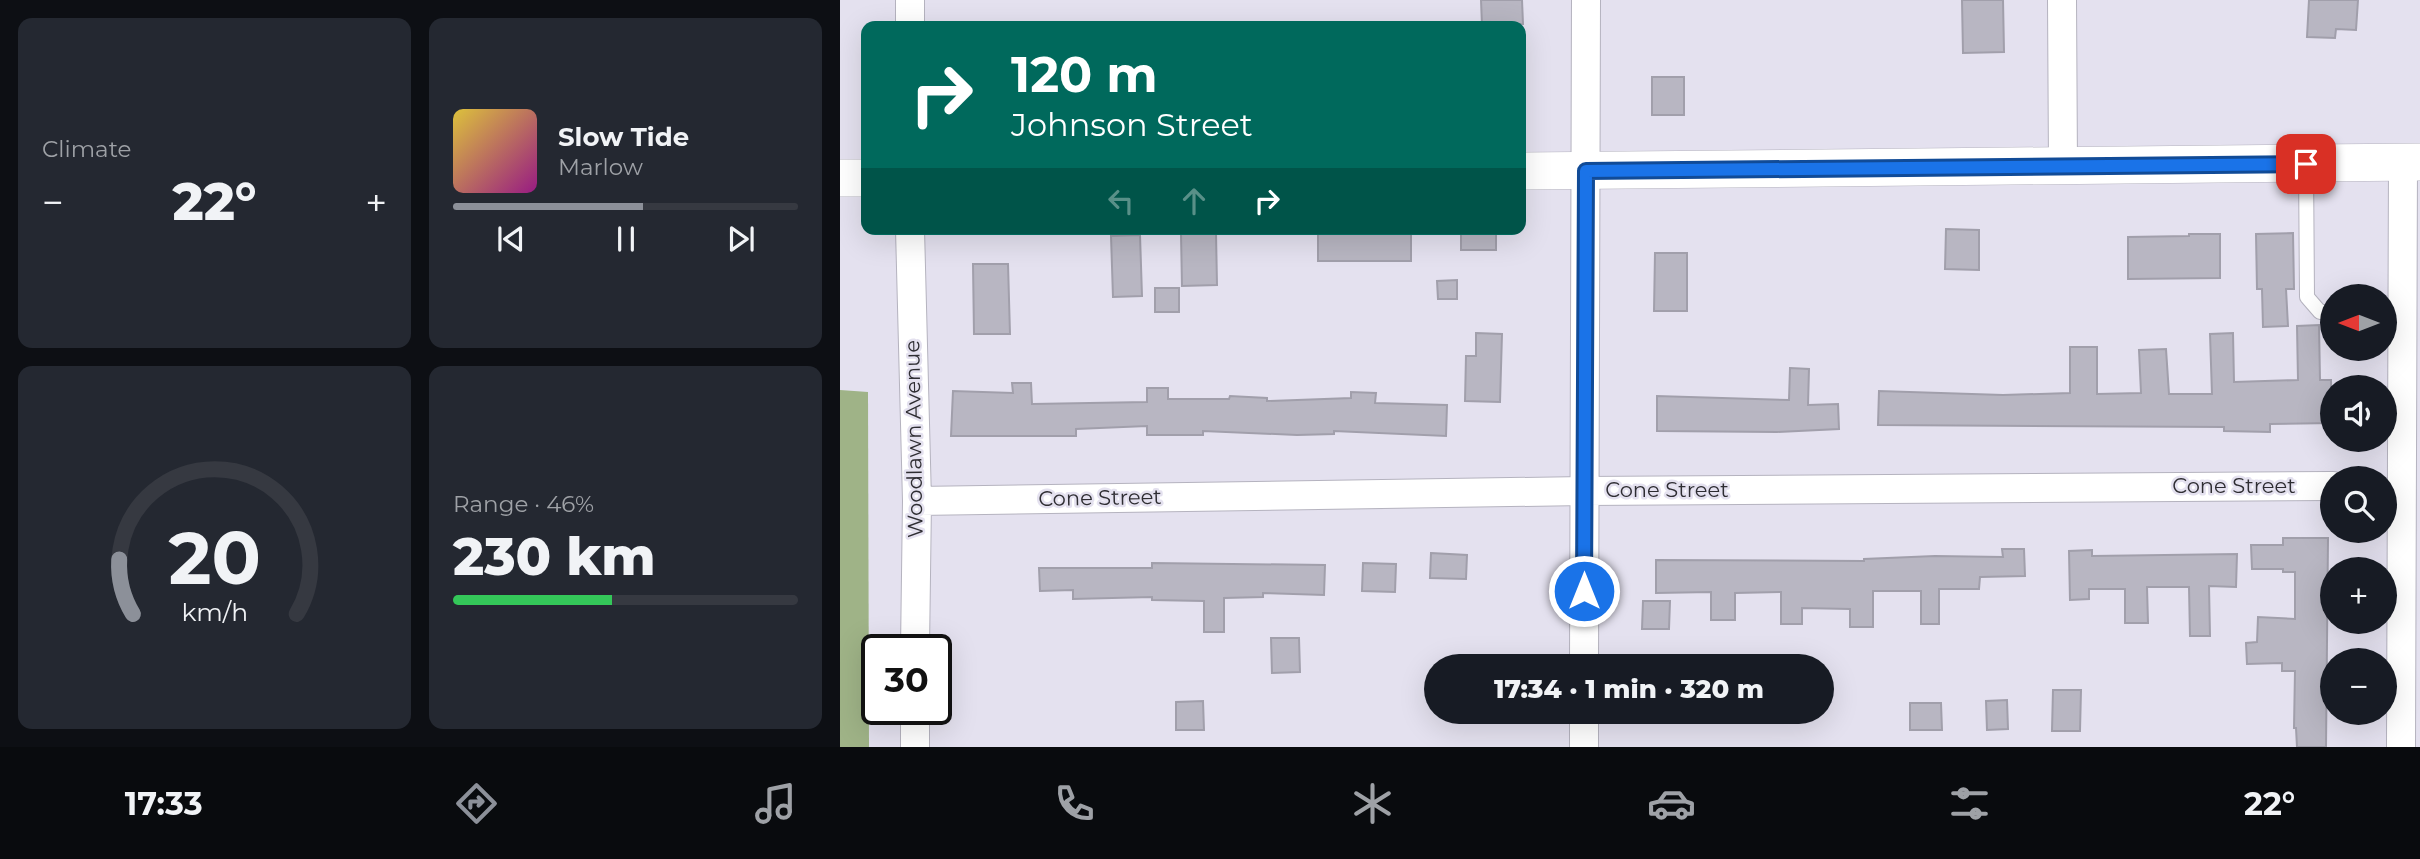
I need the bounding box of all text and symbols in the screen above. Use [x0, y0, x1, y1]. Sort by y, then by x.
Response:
text: 120 m [1011, 45, 1158, 104]
icon: right [896, 49, 987, 140]
text: Johnson Street [1011, 105, 1253, 144]
text: Slow Tide [558, 121, 689, 153]
pin [2276, 134, 2336, 194]
text: Climate [42, 135, 131, 163]
icon: arrive [2287, 145, 2325, 183]
text: Marlow [558, 153, 643, 181]
text: 22° [173, 170, 256, 233]
text: − [42, 179, 64, 226]
text: + [365, 179, 387, 226]
icon: left [1102, 182, 1140, 220]
icon: ahead [1175, 182, 1213, 220]
icon: right [1248, 182, 1286, 220]
icon: previous [492, 220, 530, 258]
icon: pause [607, 220, 645, 258]
icon: next [722, 220, 760, 258]
north arrow [2320, 284, 2398, 360]
map controls [2320, 284, 2397, 725]
street label: Woodlawn Avenue [899, 340, 928, 538]
button: sound [2320, 375, 2397, 452]
button: search [2320, 466, 2397, 543]
street label: Cone Street [2172, 473, 2296, 498]
street label: Cone Street [1605, 477, 1729, 502]
street label: Cone Street [1038, 484, 1162, 511]
text: Range · 46% [453, 490, 594, 518]
text: 20 [168, 514, 261, 602]
text: 230 km [453, 525, 656, 588]
position arrow [1547, 554, 1621, 628]
button: + [2320, 557, 2397, 634]
text: km/h [181, 596, 248, 626]
speed limit sign: 30 [861, 634, 952, 725]
button: − [2320, 648, 2397, 725]
text: 17:34 · 1 min · 320 m [1494, 673, 1764, 705]
icon: directions [452, 779, 501, 828]
icon: music [751, 779, 800, 828]
icon: phone [1050, 779, 1099, 828]
icon: climate [1348, 779, 1397, 828]
icon: car [1647, 779, 1696, 828]
icon: filters [1945, 779, 1994, 828]
text: 17:33 [125, 784, 203, 823]
text: 22° [2244, 784, 2295, 823]

